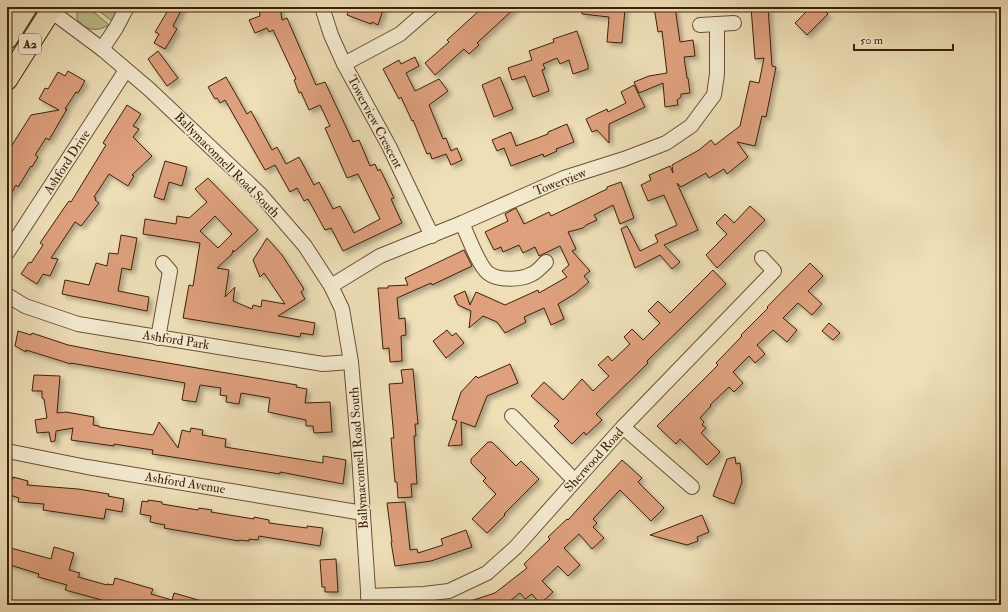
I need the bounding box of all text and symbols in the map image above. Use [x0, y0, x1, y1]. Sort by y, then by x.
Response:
scale bar [854, 26, 953, 52]
text: 50 m [860, 33, 884, 48]
road number: A2 [19, 34, 41, 54]
street label: Towerview Crescent [344, 73, 406, 171]
street label: Ballymaconnell Road South [170, 109, 283, 222]
street label: Ashford Drive [40, 126, 94, 198]
street label: Towerview [531, 164, 589, 199]
street label: Ashford Park [140, 327, 211, 353]
street label: Ballymaconnell Road South [346, 386, 373, 530]
street label: Sherwood Road [561, 424, 627, 495]
street label: Ashford Avenue [143, 469, 227, 497]

